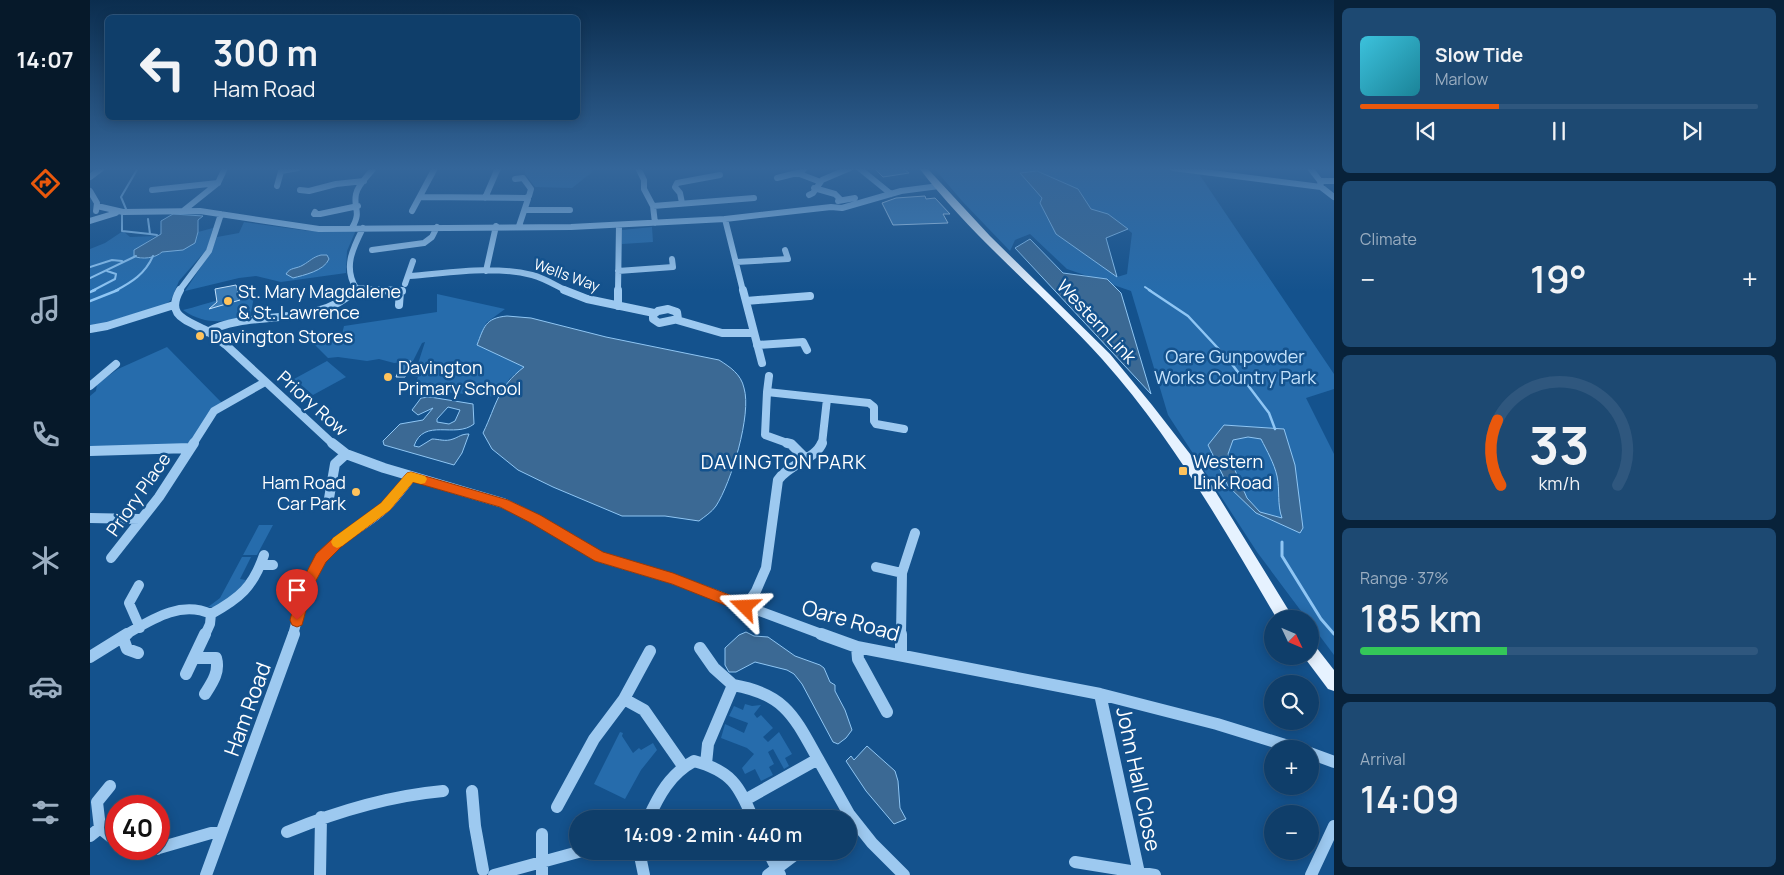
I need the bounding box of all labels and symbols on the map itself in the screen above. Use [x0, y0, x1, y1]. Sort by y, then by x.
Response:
street label: Wells Way [531, 253, 603, 297]
street label: Western Link [1052, 274, 1143, 369]
place label: St. Mary Magdalene & St. Lawrence [238, 279, 401, 324]
marker: St. Mary Magdalene & St. Lawrence [222, 295, 234, 307]
place label: Davington Stores [210, 324, 353, 348]
marker: Davington Stores [194, 330, 206, 342]
park label: Oare Gunpowder Works Country Park [1154, 344, 1317, 389]
place label: Davington Primary School [398, 355, 522, 400]
street label: Priory Row [273, 365, 354, 441]
marker: Davington Primary School [382, 371, 394, 383]
street label: Priory Place [100, 447, 176, 541]
district label: DAVINGTON PARK [701, 449, 867, 475]
place label: Western Link Road [1193, 449, 1272, 494]
marker: Western Link Road [1177, 465, 1189, 477]
place label: Ham Road Car Park [262, 470, 347, 515]
marker: Ham Road Car Park [350, 486, 362, 498]
pin [276, 569, 318, 620]
position arrow [718, 580, 770, 632]
street label: Oare Road [799, 593, 903, 647]
north arrow [1264, 610, 1319, 665]
street label: Ham Road [217, 658, 277, 760]
street label: John Hall Close [1110, 704, 1168, 854]
speed limit sign: 40 [105, 795, 170, 860]

